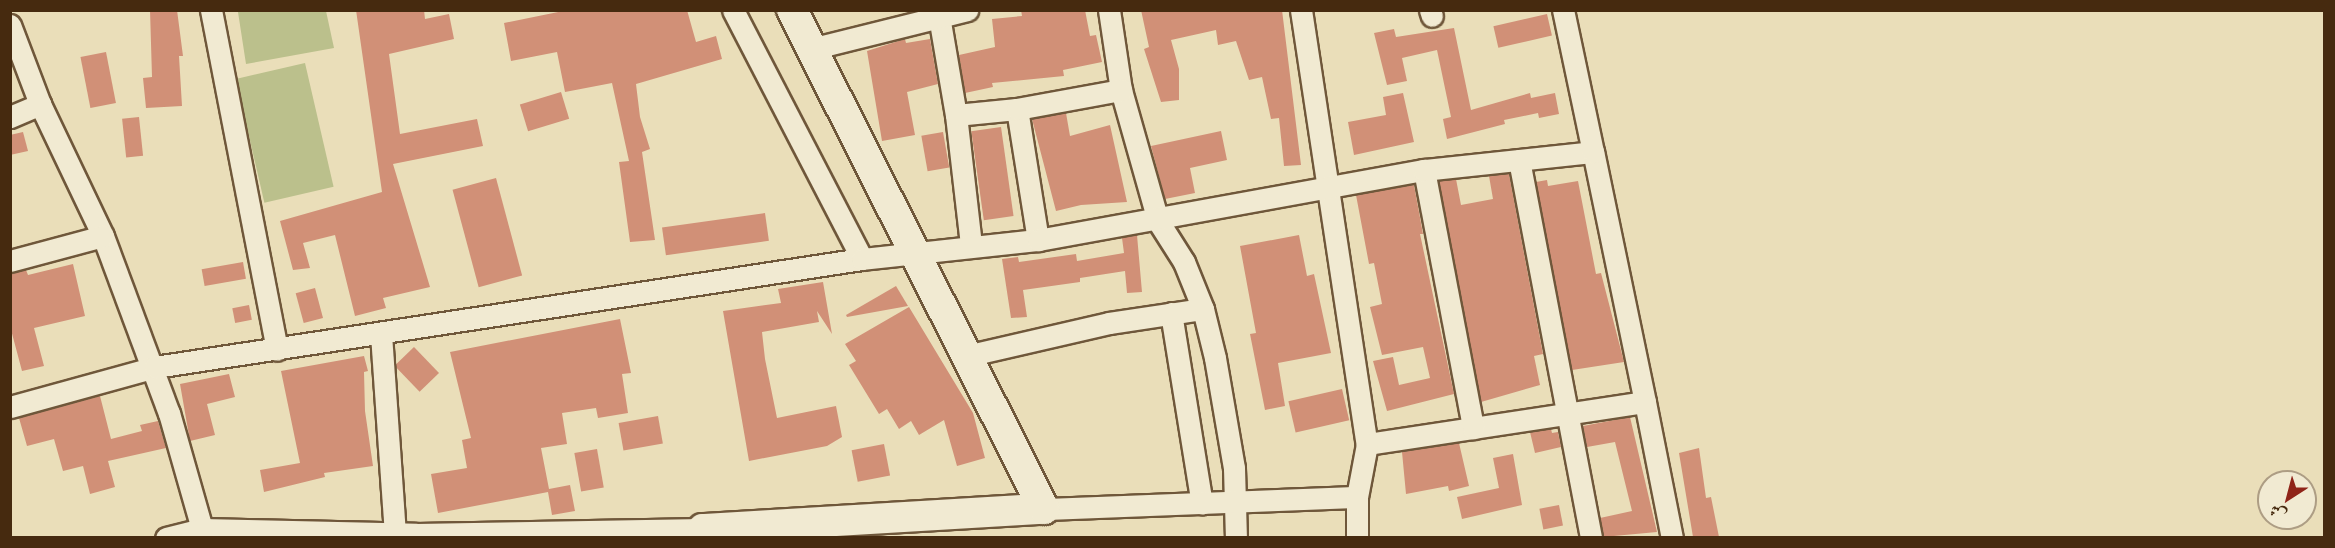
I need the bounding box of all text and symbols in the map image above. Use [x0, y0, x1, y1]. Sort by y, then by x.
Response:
north arrow [2257, 470, 2317, 530]
text: ش [2265, 500, 2290, 526]

